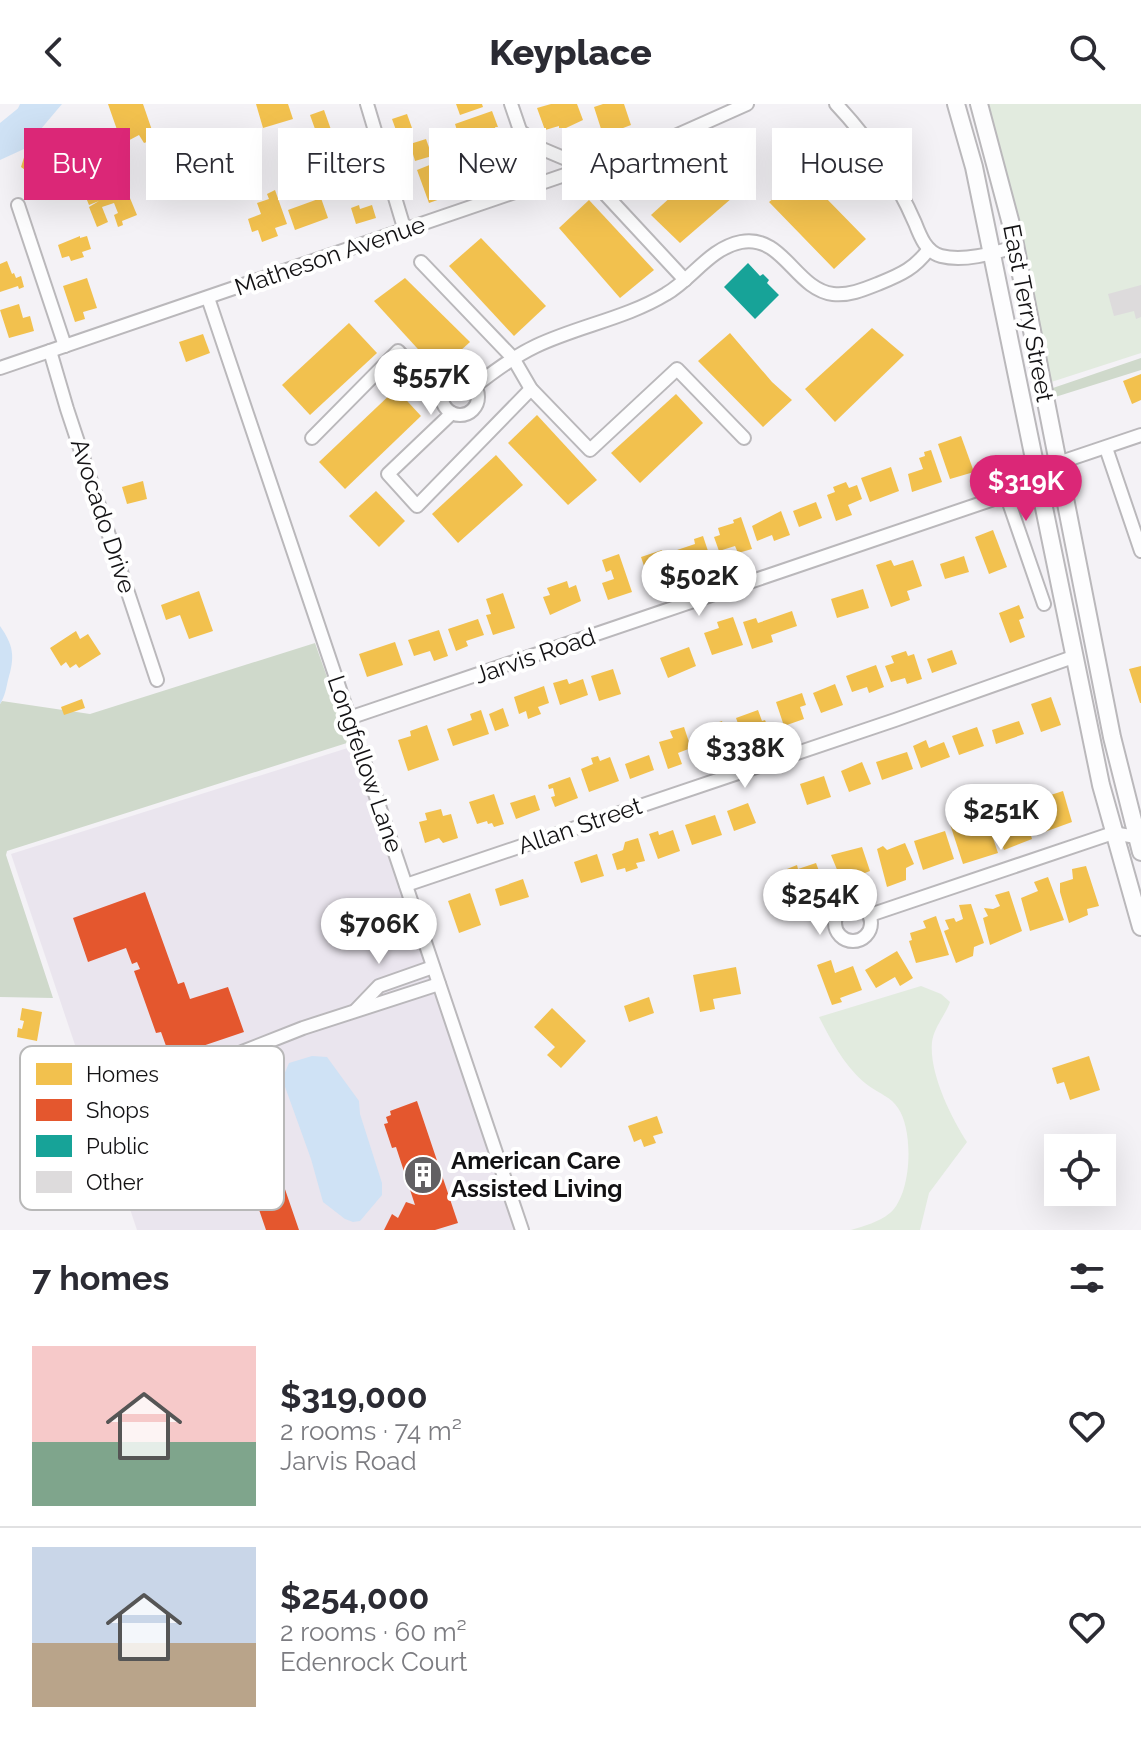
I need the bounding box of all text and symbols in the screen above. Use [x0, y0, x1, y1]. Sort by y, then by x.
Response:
icon: back [32, 30, 76, 74]
icon: search [1065, 30, 1109, 74]
text: Keyplace [489, 31, 652, 73]
chip: Buy [24, 128, 130, 200]
chip: Rent [146, 128, 262, 200]
chip: Filters [278, 128, 413, 200]
chip: New [429, 128, 546, 200]
chip: Apartment [562, 128, 756, 200]
chip: House [772, 128, 912, 200]
street label: Matheson Avenue [231, 209, 429, 302]
street label: East Terry Street [997, 221, 1060, 404]
pin: $557K [375, 349, 487, 417]
text: $557K [392, 360, 470, 390]
street label: Avocado Drive [65, 435, 142, 597]
pin: $319K [970, 455, 1082, 523]
text: $319K [988, 466, 1064, 496]
pin: $502K [643, 550, 755, 618]
text: $502K [660, 561, 738, 591]
street label: Jarvis Road [470, 621, 599, 690]
street label: Longfellow Lane [322, 671, 409, 856]
pin: $338K [689, 722, 801, 790]
text: $338K [706, 733, 784, 763]
pin: $251K [945, 784, 1057, 852]
street label: Allan Street [514, 791, 646, 860]
text: $251K [963, 795, 1039, 825]
pin: $254K [764, 869, 876, 937]
text: $254K [781, 880, 859, 910]
pin: $706K [323, 898, 435, 966]
text: $706K [339, 909, 419, 939]
legend [20, 1046, 284, 1210]
text: Homes [86, 1061, 159, 1087]
text: Shops [86, 1097, 149, 1123]
text: Public [86, 1133, 149, 1159]
map controls [1044, 1134, 1116, 1206]
button: locate [1044, 1134, 1116, 1206]
place label: American Care Assisted Living [451, 1146, 622, 1203]
building icon: American Care Assisted Living [402, 1154, 444, 1196]
text: Other [86, 1169, 144, 1195]
icon: filters [1065, 1256, 1109, 1300]
text: 7 homes [32, 1258, 169, 1298]
text: $319,000 [280, 1376, 428, 1416]
icon: home [96, 1378, 192, 1474]
icon: heart [1065, 1404, 1109, 1448]
text: 2 rooms · 74 m² [280, 1416, 462, 1446]
text: Jarvis Road [280, 1446, 417, 1476]
text: $254,000 [280, 1577, 430, 1617]
icon: home [96, 1579, 192, 1675]
icon: heart [1065, 1605, 1109, 1649]
text: 2 rooms · 60 m² [280, 1617, 467, 1647]
text: Edenrock Court [280, 1647, 468, 1677]

